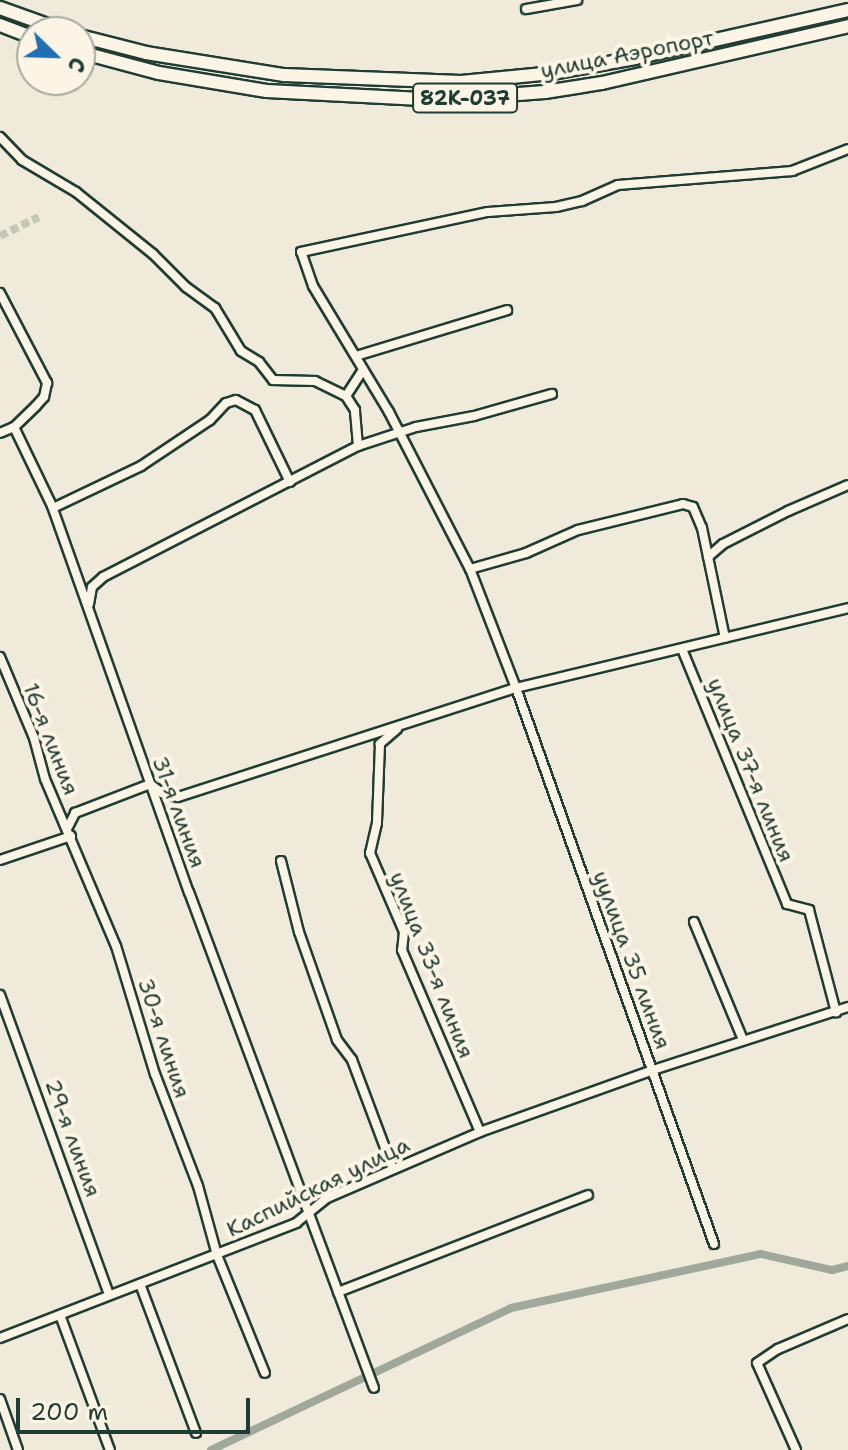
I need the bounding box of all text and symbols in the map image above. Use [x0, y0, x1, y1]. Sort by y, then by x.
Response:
north arrow [16, 16, 96, 96]
street label: улица Аэропорт [538, 24, 716, 84]
text: С [61, 53, 93, 77]
road number: 82К-037 [411, 82, 519, 114]
street label: улица 37-я линия [702, 674, 800, 866]
street label: 16-я линия [18, 679, 84, 799]
street label: 31-я линия [147, 752, 211, 872]
street label: уулица 35 линия [587, 867, 677, 1053]
street label: улица 33-я линия [384, 868, 480, 1062]
street label: 30-я линия [132, 975, 196, 1101]
street label: 29-я линия [39, 1075, 107, 1201]
street label: Каспийская улица [222, 1131, 414, 1243]
scale bar [20, 1382, 254, 1432]
text: 200 m [30, 1396, 108, 1428]

